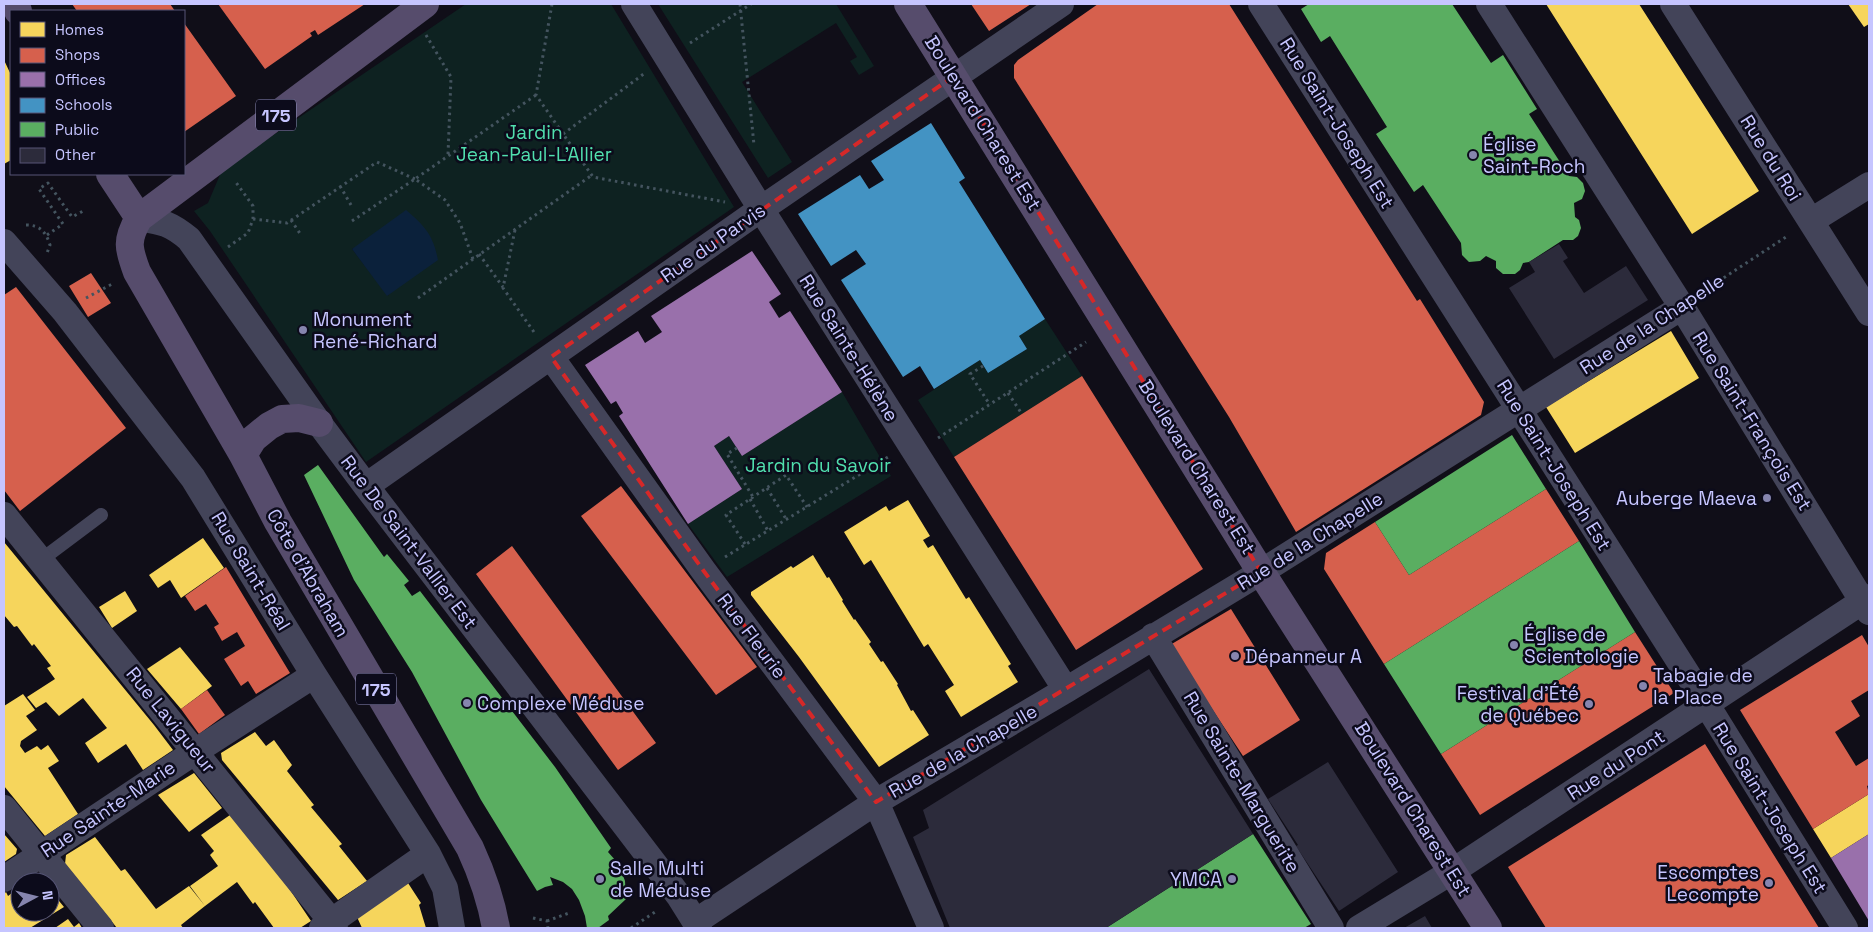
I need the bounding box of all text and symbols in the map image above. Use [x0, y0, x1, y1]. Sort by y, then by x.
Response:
legend [10, 10, 185, 175]
text: Homes [55, 20, 104, 39]
street label: Boulevard Charest Est [919, 31, 1047, 215]
street label: Rue Saint-Joseph Est [1274, 33, 1400, 213]
text: Shops [55, 45, 100, 64]
text: Offices [55, 70, 106, 89]
text: Schools [55, 95, 113, 114]
road number: 175 [256, 100, 296, 130]
street label: Rue du Roi [1735, 110, 1807, 206]
text: Public [55, 120, 99, 139]
park label: Jardin Jean-Paul-L'Allier [456, 120, 612, 167]
place label: Église Saint-Roch [1483, 132, 1585, 179]
text: Other [55, 145, 96, 164]
marker: Église Saint-Roch [1467, 149, 1479, 161]
street label: Rue du Parvis [656, 198, 770, 288]
street label: Rue de la Chapelle [1575, 268, 1729, 380]
street label: Rue Sainte-Hélène [794, 270, 904, 426]
place label: Monument René-Richard [313, 307, 437, 354]
marker: Monument René-Richard [297, 324, 309, 336]
street label: Rue Saint-François Est [1687, 327, 1817, 515]
street label: Boulevard Charest Est [1133, 375, 1261, 559]
street label: Rue Saint-Joseph Est [1491, 375, 1617, 555]
street label: Rue De Saint-Vallier Est [335, 450, 483, 634]
park label: Jardin du Savoir [745, 453, 891, 478]
street label: Rue de la Chapelle [1232, 486, 1388, 596]
place label: Auberge Maeva [1616, 486, 1757, 511]
marker: Auberge Maeva [1761, 492, 1773, 504]
street label: Côte d'Abraham [261, 504, 355, 642]
street label: Rue Saint-Réal [206, 507, 296, 635]
street label: Rue Fleurie [712, 588, 792, 684]
place label: Église de Scientologie [1524, 622, 1639, 669]
marker: Église de Scientologie [1508, 639, 1520, 651]
place label: Dépanneur A [1245, 644, 1362, 669]
marker: Dépanneur A [1229, 650, 1241, 662]
street label: Rue Lavigueur [121, 662, 221, 778]
place label: Tabagie de la Place [1653, 663, 1753, 710]
road number: 175 [356, 674, 396, 704]
marker: Tabagie de la Place [1637, 680, 1649, 692]
place label: Festival d'Été de Québec [1457, 681, 1579, 728]
street label: Rue Sainte-Marguerite [1178, 687, 1306, 877]
place label: Complexe Méduse [477, 691, 644, 716]
marker: Complexe Méduse [461, 697, 473, 709]
street label: Rue de la Chapelle [884, 698, 1042, 804]
marker: Festival d'Été de Québec [1583, 698, 1595, 710]
street label: Boulevard Charest Est [1349, 717, 1477, 901]
street label: Rue Saint-Joseph Est [1707, 718, 1833, 898]
street label: Rue du Pont [1562, 724, 1670, 806]
street label: Rue Sainte-Marie [36, 755, 180, 863]
place label: Salle Multi de Méduse [610, 856, 711, 903]
place label: Escomptes Lecompte [1657, 860, 1759, 907]
place label: YMCA [1170, 867, 1222, 892]
north arrow [10, 872, 60, 922]
marker: Salle Multi de Méduse [594, 873, 606, 885]
marker: YMCA [1226, 873, 1238, 885]
marker: Escomptes Lecompte [1763, 877, 1775, 889]
text: N [38, 890, 57, 901]

